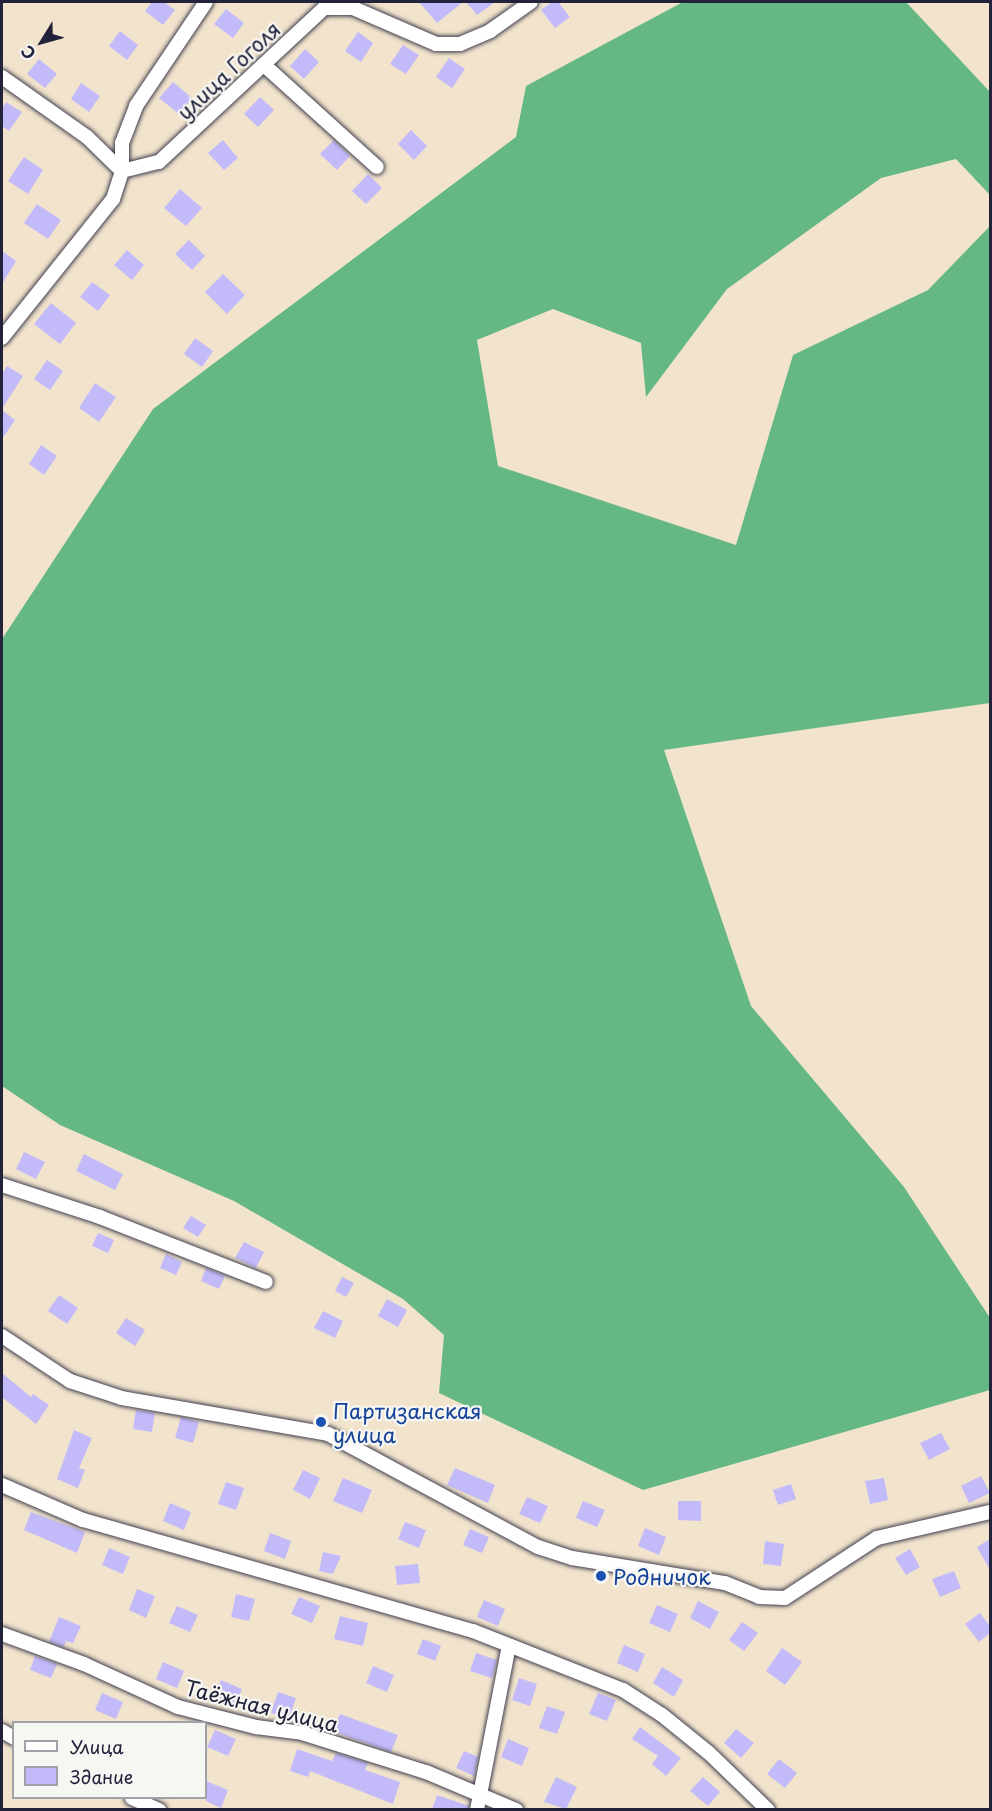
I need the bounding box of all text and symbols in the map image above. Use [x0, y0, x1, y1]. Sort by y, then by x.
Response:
north arrow [12, 12, 72, 72]
street label: улица Гоголя [171, 15, 285, 125]
text: С [14, 41, 41, 65]
place label: Партизанская улица [333, 1397, 481, 1447]
marker: Партизанская улица [314, 1415, 328, 1429]
place label: Родничок [613, 1563, 711, 1589]
marker: Родничок [594, 1569, 608, 1583]
street label: Таёжная улица [182, 1674, 342, 1736]
legend [12, 1721, 207, 1799]
text: Улица [70, 1733, 124, 1760]
text: Здание [70, 1763, 133, 1790]

